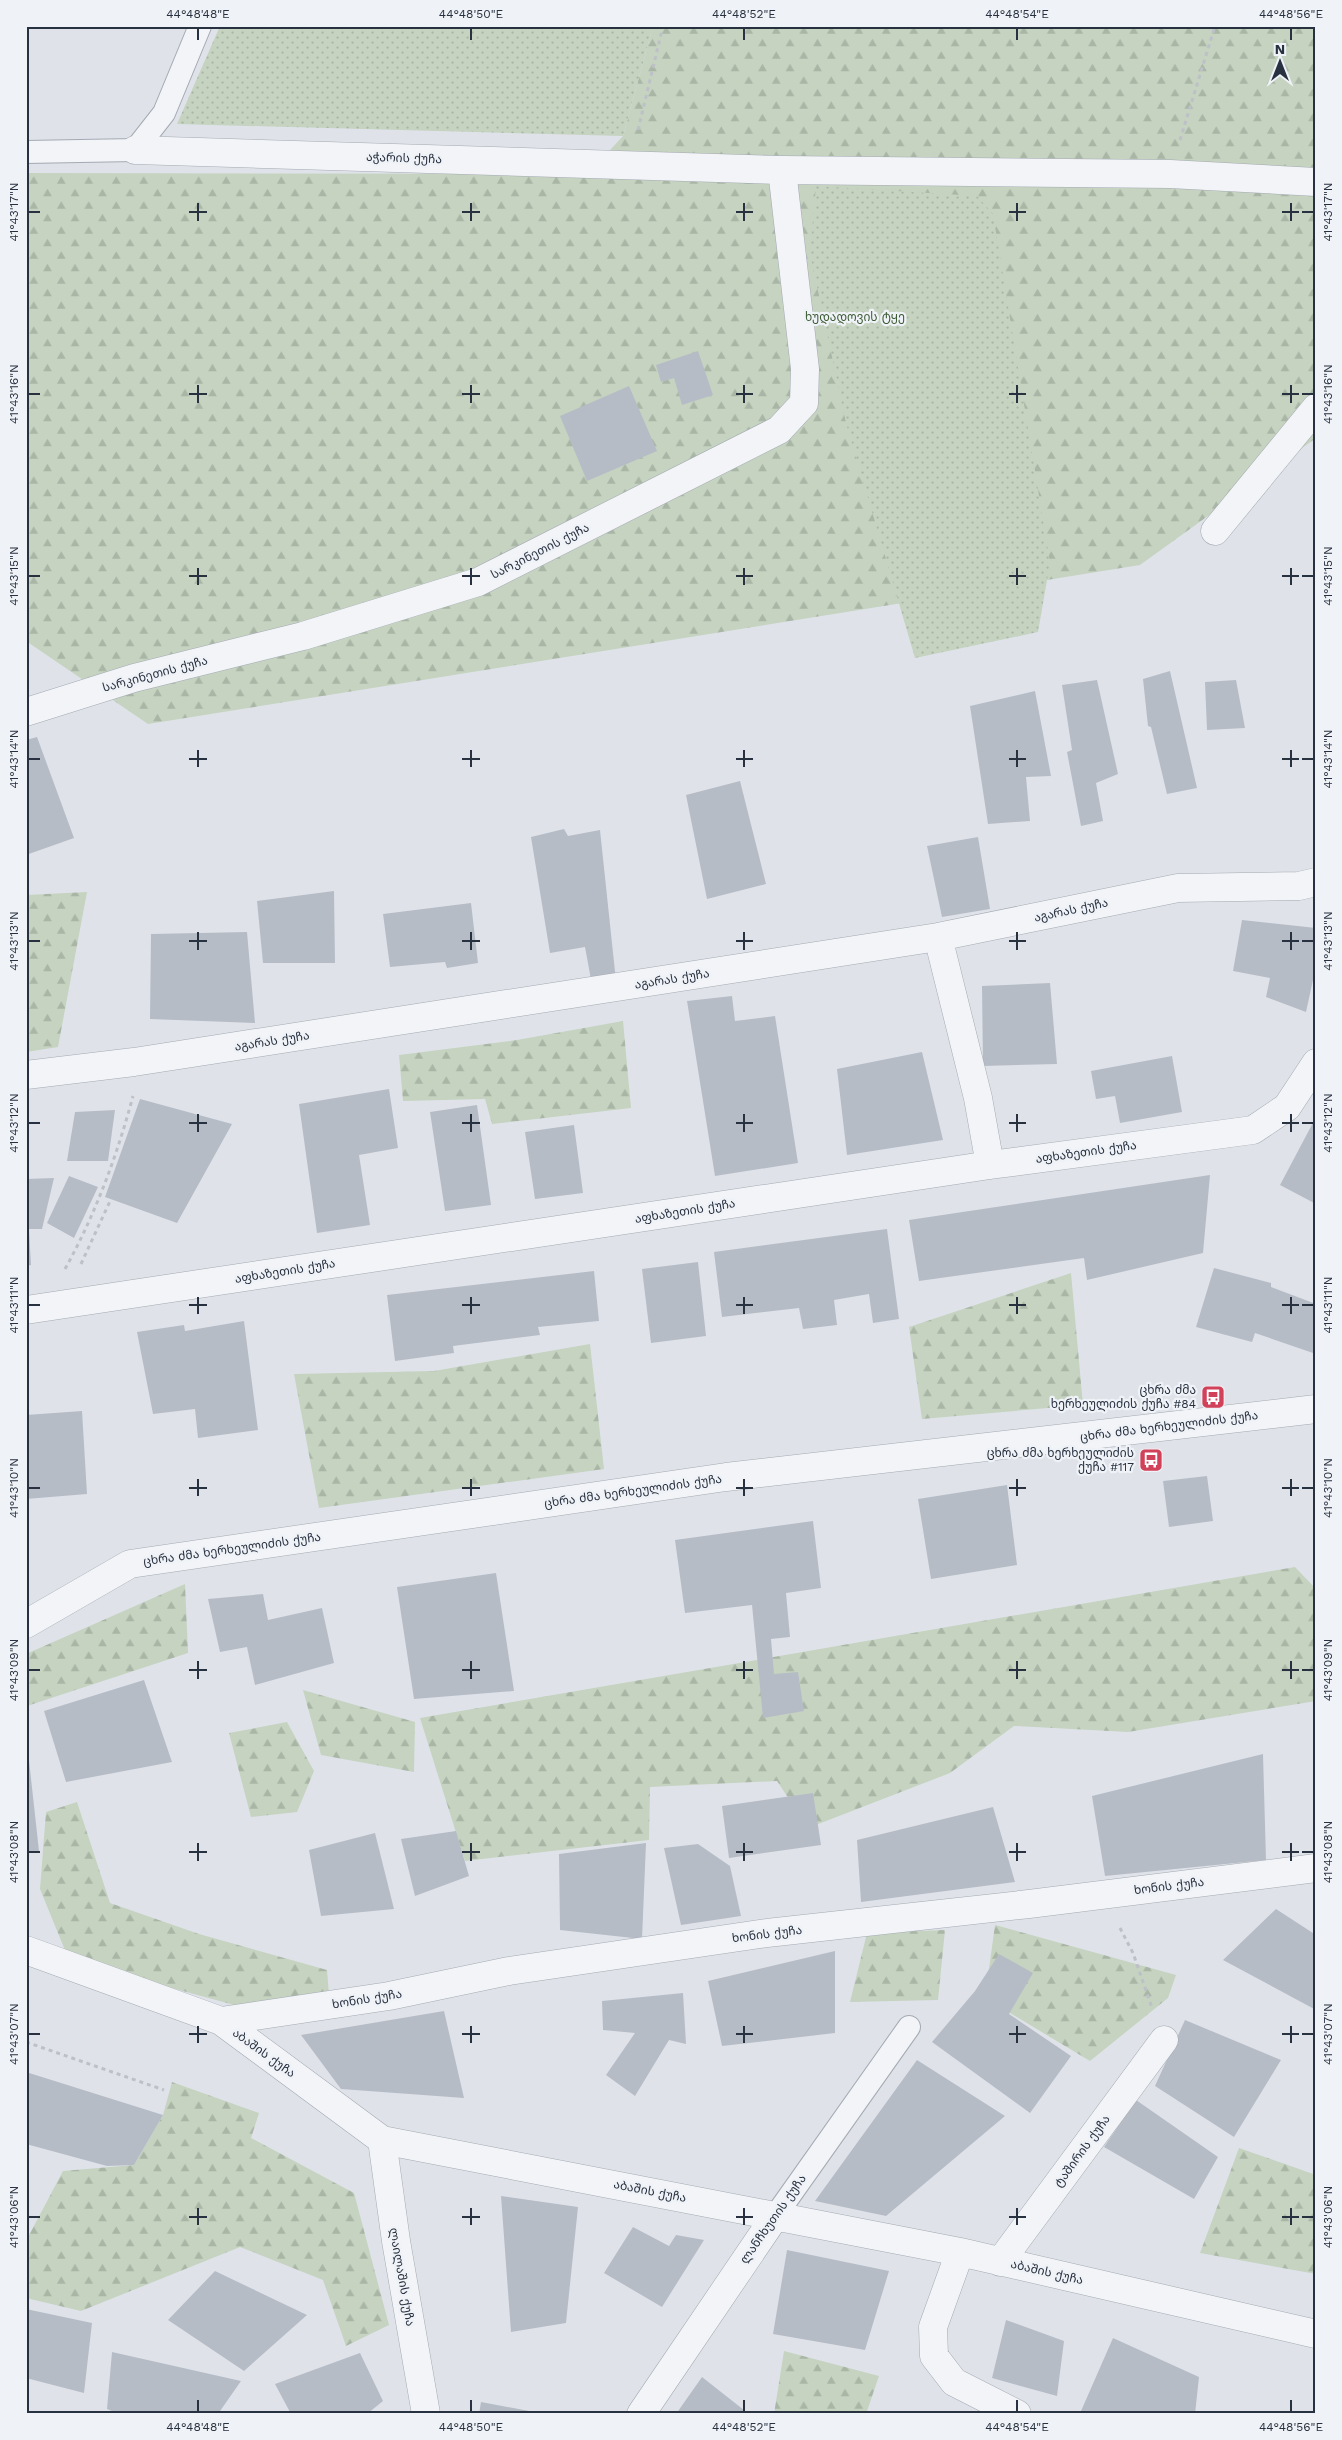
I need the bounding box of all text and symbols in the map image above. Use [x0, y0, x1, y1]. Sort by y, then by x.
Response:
text: 44°48'48"E [166, 7, 230, 21]
text: 44°48'50"E [439, 7, 504, 21]
text: 44°48'52"E [712, 7, 776, 21]
text: 44°48'54"E [985, 7, 1049, 21]
text: 44°48'56"E [1259, 7, 1323, 21]
north arrow [1254, 38, 1304, 88]
text: N [1275, 41, 1285, 57]
street label: აჭარის ქუჩა [366, 150, 442, 166]
text: 41°43'17"N [7, 182, 21, 242]
text: 41°43'17"N [1321, 182, 1335, 242]
park label: ხუდადოვის ტყე [805, 310, 905, 325]
text: 41°43'16"N [7, 364, 21, 424]
text: 41°43'16"N [1321, 364, 1335, 424]
street label: სარკინეთის ქუჩა [489, 520, 591, 582]
text: 41°43'15"N [7, 546, 21, 606]
text: 41°43'15"N [1321, 546, 1335, 606]
street label: სარკინეთის ქუჩა [101, 653, 209, 695]
text: 41°43'14"N [7, 729, 21, 789]
text: 41°43'14"N [1321, 729, 1335, 789]
street label: აგარას ქუჩა [1033, 895, 1109, 925]
text: 41°43'13"N [7, 911, 21, 971]
text: 41°43'13"N [1321, 911, 1335, 971]
street label: აგარას ქუჩა [634, 966, 710, 992]
street label: აგარას ქუჩა [234, 1028, 310, 1054]
text: 41°43'12"N [7, 1093, 21, 1153]
text: 41°43'12"N [1321, 1093, 1335, 1153]
street label: აფხაზეთის ქუჩა [1035, 1138, 1137, 1166]
street label: აფხაზეთის ქუჩა [634, 1196, 736, 1226]
street label: აფხაზეთის ქუჩა [234, 1256, 336, 1286]
text: 41°43'11"N [7, 1276, 21, 1334]
text: 41°43'11"N [1321, 1276, 1335, 1334]
place label: ცხრა ძმა ხერხეულიძის ქუჩა #84 [1051, 1383, 1196, 1412]
bus stop icon: ცხრა ძმა ხერხეულიძის ქუჩა #84 [1200, 1384, 1226, 1410]
street label: ცხრა ძმა ხერხეულიძის ქუჩა [1079, 1408, 1259, 1445]
place label: ცხრა ძმა ხერხეულიძის ქუჩა #117 [987, 1446, 1134, 1474]
bus stop icon: ცხრა ძმა ხერხეულიძის ქუჩა #117 [1138, 1447, 1164, 1473]
text: 41°43'10"N [7, 1458, 21, 1518]
text: 41°43'10"N [1321, 1458, 1335, 1518]
street label: ცხრა ძმა ხერხეულიძის ქუჩა [543, 1472, 723, 1511]
street label: ცხრა ძმა ხერხეულიძის ქუჩა [142, 1530, 322, 1569]
text: 41°43'09"N [7, 1639, 21, 1701]
text: 41°43'09"N [1321, 1639, 1335, 1701]
text: 41°43'08"N [7, 1821, 21, 1883]
text: 41°43'08"N [1321, 1821, 1335, 1883]
street label: ხონის ქუჩა [1133, 1875, 1205, 1897]
street label: ხონის ქუჩა [731, 1923, 803, 1945]
street label: ხონის ქუჩა [331, 1987, 403, 2011]
text: 41°43'07"N [7, 2003, 21, 2065]
text: 41°43'07"N [1321, 2003, 1335, 2065]
street label: აბაშის ქუჩა [230, 2026, 298, 2080]
street label: ტაშირის ქუჩა [1051, 2112, 1113, 2190]
street label: ლანჩხუთის ქუჩა [737, 2172, 810, 2267]
street label: აბაშის ქუჩა [612, 2177, 688, 2205]
text: 41°43'06"N [7, 2186, 21, 2248]
text: 41°43'06"N [1321, 2186, 1335, 2248]
street label: ლაილაშის ქუჩა [385, 2227, 418, 2327]
street label: აბაშის ქუჩა [1009, 2257, 1085, 2287]
text: 44°48'48"E [166, 2420, 230, 2434]
text: 44°48'50"E [439, 2420, 504, 2434]
text: 44°48'52"E [712, 2420, 776, 2434]
text: 44°48'54"E [985, 2420, 1049, 2434]
text: 44°48'56"E [1259, 2420, 1323, 2434]

